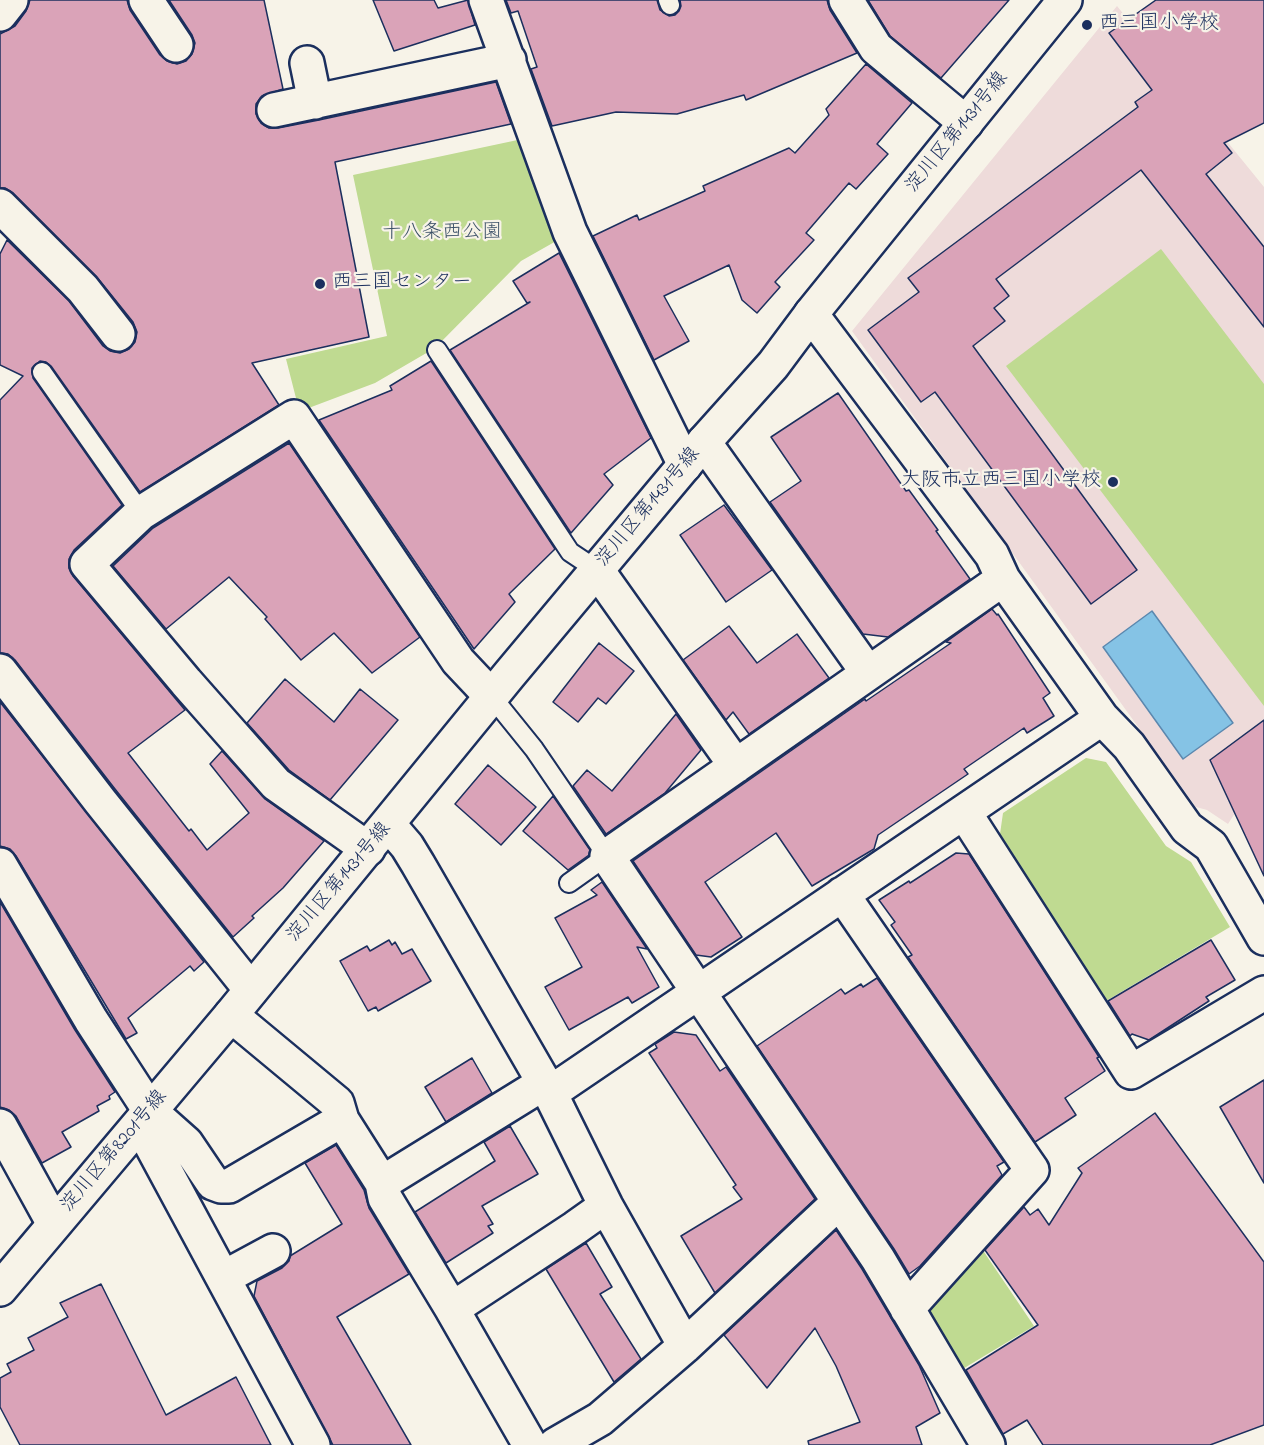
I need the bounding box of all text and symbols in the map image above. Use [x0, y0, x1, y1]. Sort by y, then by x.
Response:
place label: 西三国小学校 [1099, 13, 1219, 37]
marker: 西三国小学校 [1080, 18, 1094, 32]
street label: 淀川区第1431号線 [902, 67, 1014, 199]
park label: 十八条西公園 [382, 222, 502, 246]
place label: 西三国センター [332, 272, 472, 296]
marker: 西三国センター [313, 277, 327, 291]
street label: 淀川区第1431号線 [592, 443, 706, 573]
place label: 大阪市立西三国小学校 [901, 470, 1101, 494]
marker: 大阪市立西三国小学校 [1106, 475, 1120, 489]
street label: 淀川区第1431号線 [283, 818, 397, 948]
street label: 淀川区第8201号線 [57, 1086, 173, 1218]

